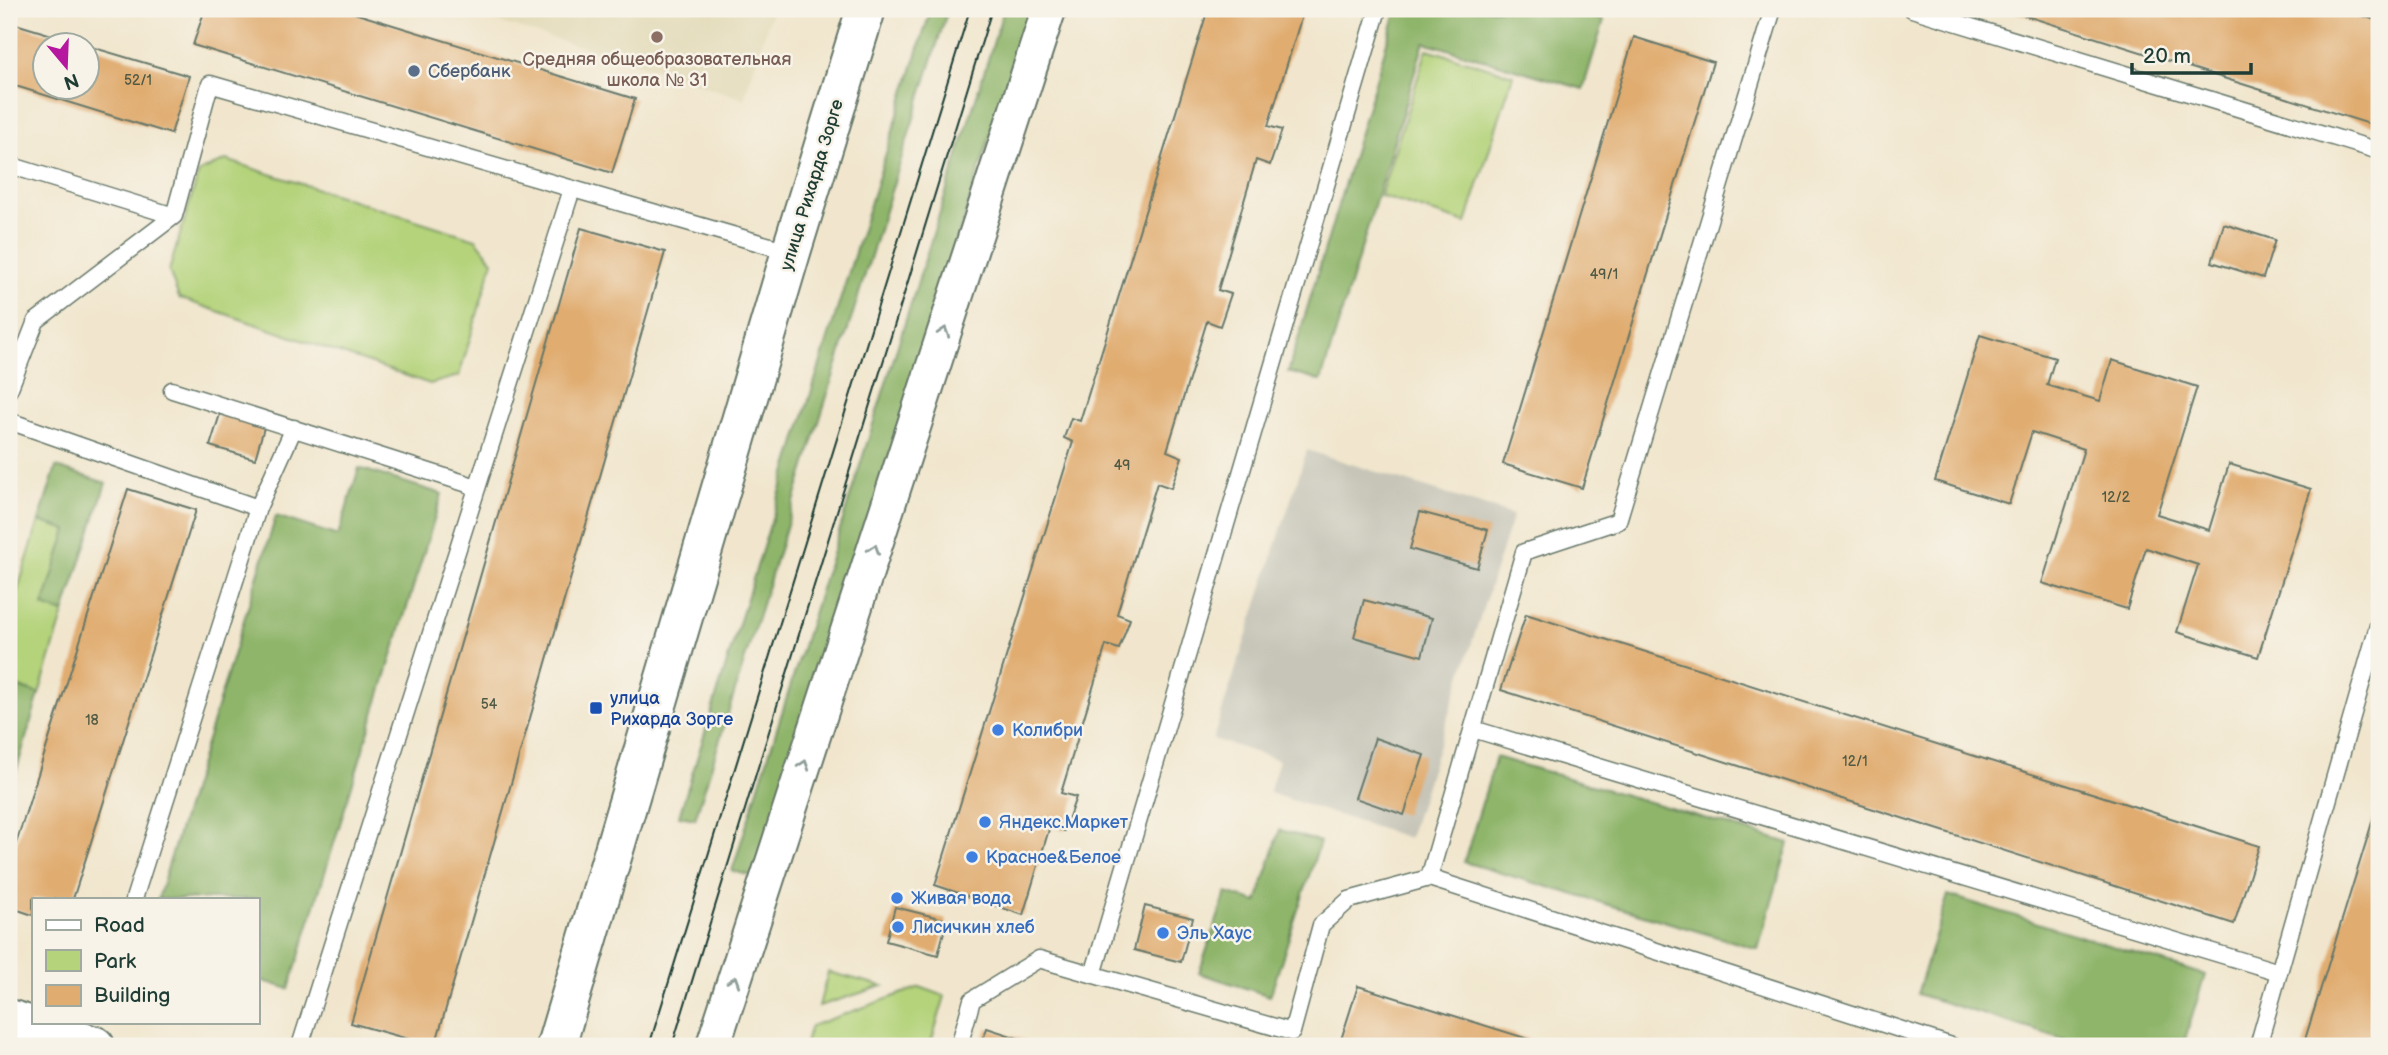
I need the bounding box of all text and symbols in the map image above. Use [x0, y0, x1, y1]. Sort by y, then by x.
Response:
marker: Средняя общеобразовательная школа № 31 [649, 29, 665, 45]
north arrow [32, 32, 102, 102]
scale bar [2132, 32, 2252, 76]
text: 20 m [2143, 44, 2191, 69]
place label: Средняя общеобразовательная школа № 31 [523, 49, 791, 91]
place label: Сбербанк [428, 61, 511, 82]
marker: Сбербанк [406, 63, 422, 79]
text: N [61, 67, 82, 94]
house number: 52/1 [124, 72, 152, 89]
street label: улица Рихарда Зорге [776, 97, 848, 273]
house number: 49/1 [1590, 266, 1618, 283]
one-way arrow [936, 326, 951, 338]
house number: 49 [1114, 457, 1130, 474]
house number: 12/2 [2102, 489, 2131, 506]
one-way arrow [866, 543, 880, 555]
place label: улица Рихарда Зорге [610, 688, 733, 730]
house number: 54 [481, 696, 498, 713]
marker: улица Рихарда Зорге [588, 700, 604, 716]
house number: 18 [85, 712, 99, 729]
place label: Колибри [1012, 720, 1083, 741]
marker: Колибри [990, 722, 1006, 738]
house number: 12/1 [1842, 753, 1868, 770]
one-way arrow [796, 759, 810, 772]
place label: Яндекс.Маркет [999, 812, 1129, 833]
marker: Яндекс.Маркет [977, 814, 993, 830]
place label: Красное&Белое [986, 847, 1121, 868]
marker: Красное&Белое [964, 849, 980, 865]
place label: Живая вода [911, 888, 1012, 909]
marker: Живая вода [889, 890, 905, 906]
legend [32, 898, 259, 1024]
text: Road [94, 913, 145, 938]
place label: Лисичкин хлеб [911, 917, 1035, 938]
marker: Лисичкин хлеб [890, 919, 906, 935]
place label: Эль Хаус [1177, 923, 1252, 944]
marker: Эль Хаус [1155, 925, 1171, 941]
text: Park [94, 949, 137, 974]
one-way arrow [726, 976, 740, 988]
text: Building [94, 983, 170, 1008]

